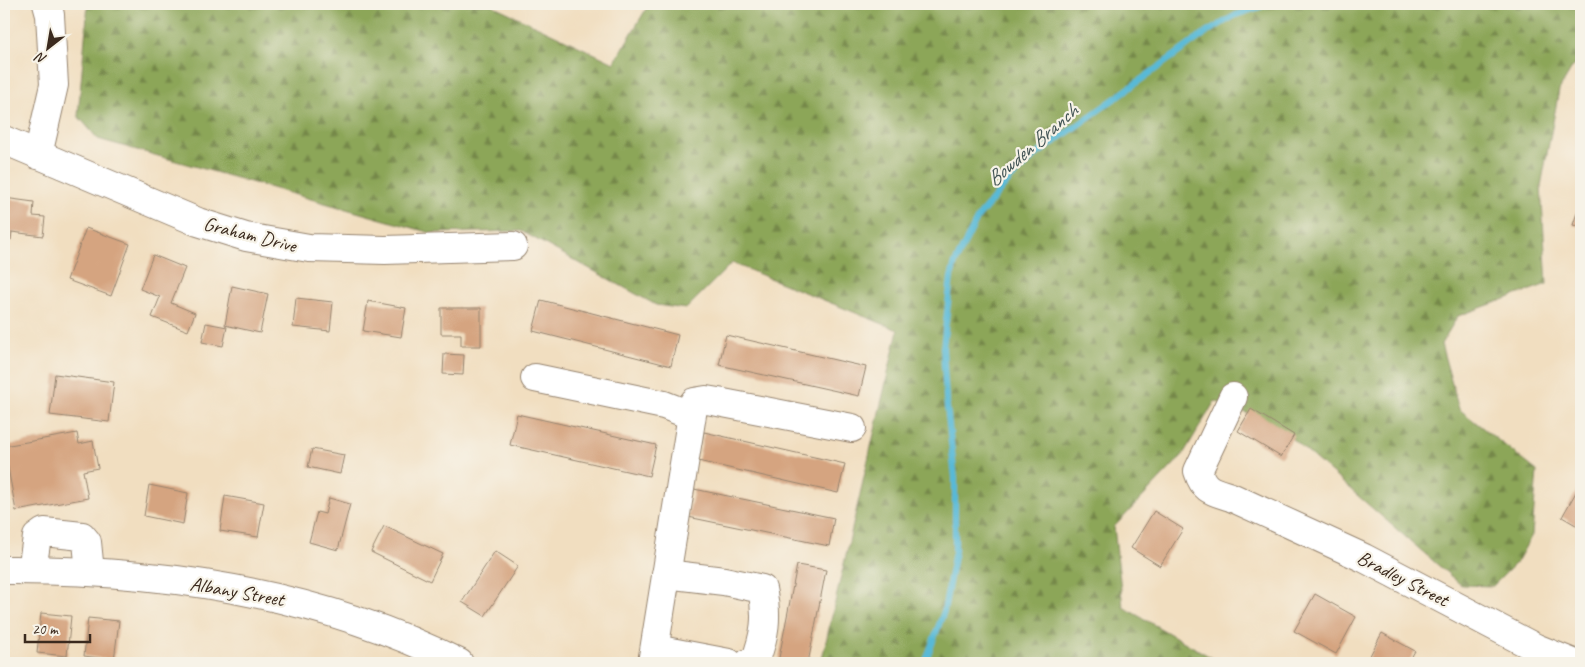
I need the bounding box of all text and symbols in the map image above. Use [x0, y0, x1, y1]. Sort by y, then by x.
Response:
north arrow [22, 22, 72, 72]
text: N [31, 48, 50, 68]
water label: Bowden Branch [981, 97, 1085, 192]
street label: Graham Drive [201, 211, 300, 258]
street label: Bradley Street [1353, 545, 1455, 613]
street label: Albany Street [188, 571, 288, 612]
scale bar [25, 612, 90, 644]
text: 20 m [32, 620, 59, 639]

